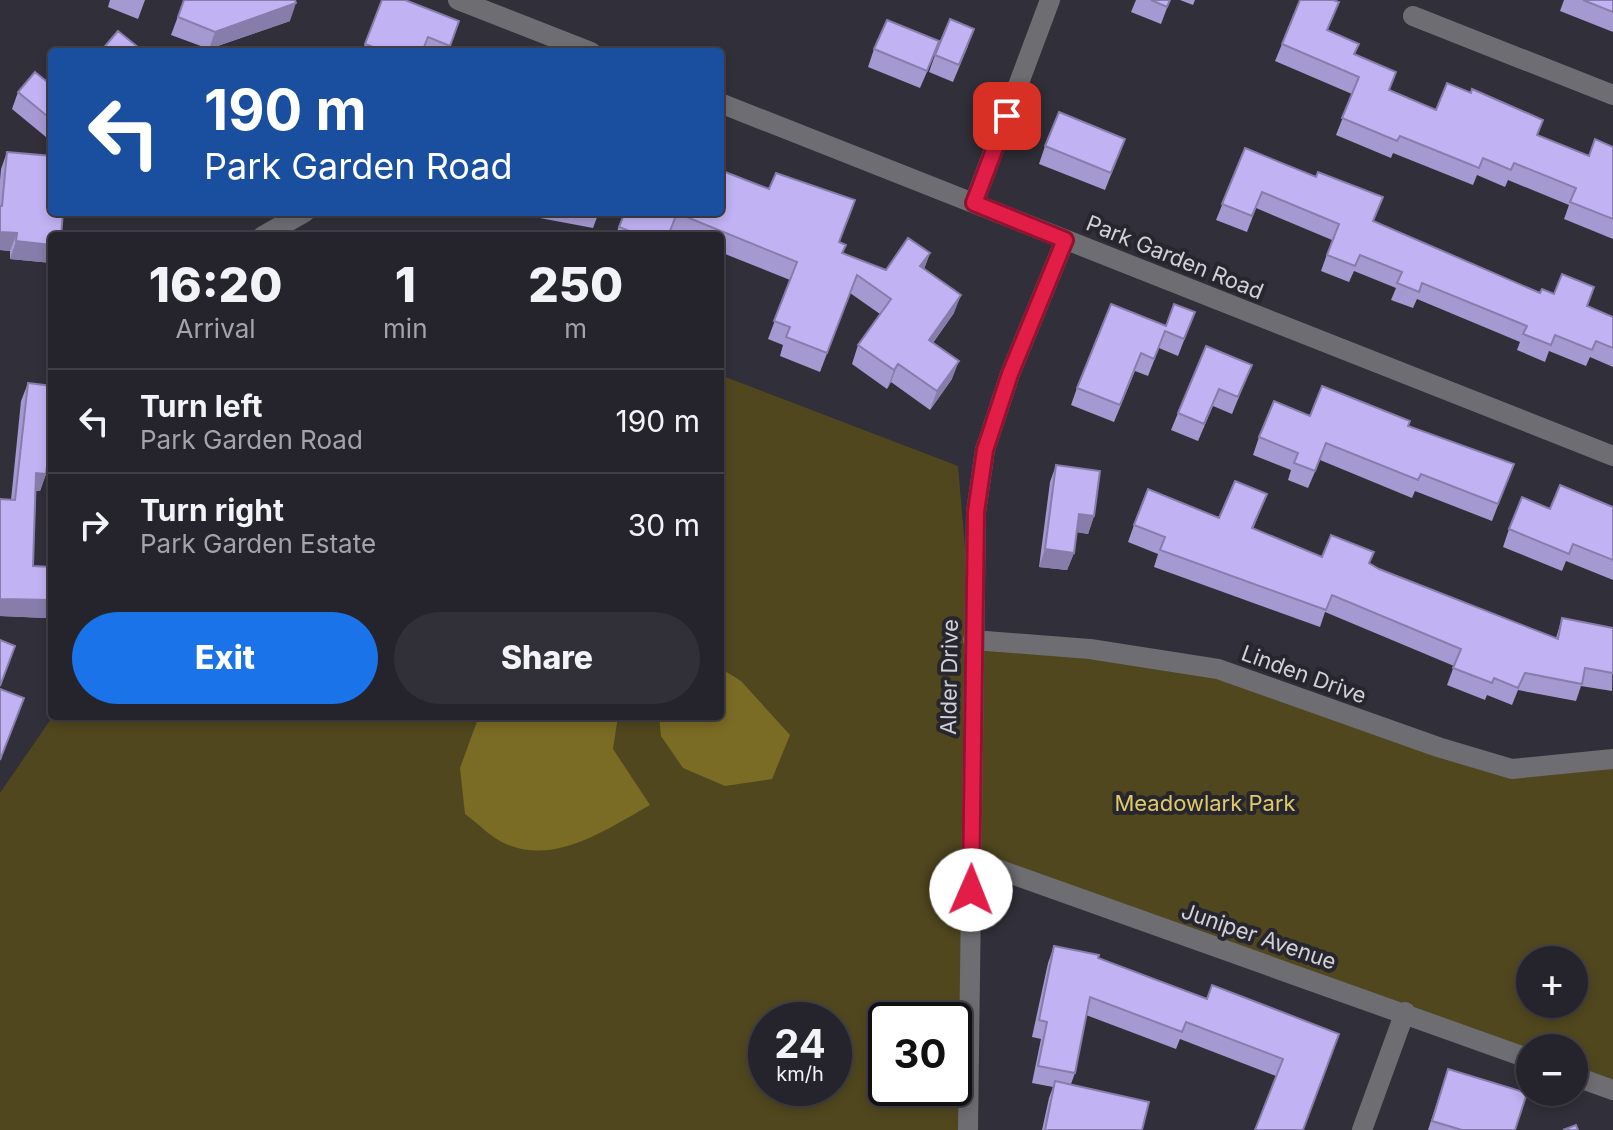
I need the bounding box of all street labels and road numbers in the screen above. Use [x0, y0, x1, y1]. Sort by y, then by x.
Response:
street label: Park Garden Road [1083, 210, 1267, 304]
street label: Alder Drive [935, 619, 963, 735]
street label: Linden Drive [1238, 639, 1370, 709]
street label: Juniper Avenue [1178, 897, 1340, 975]

